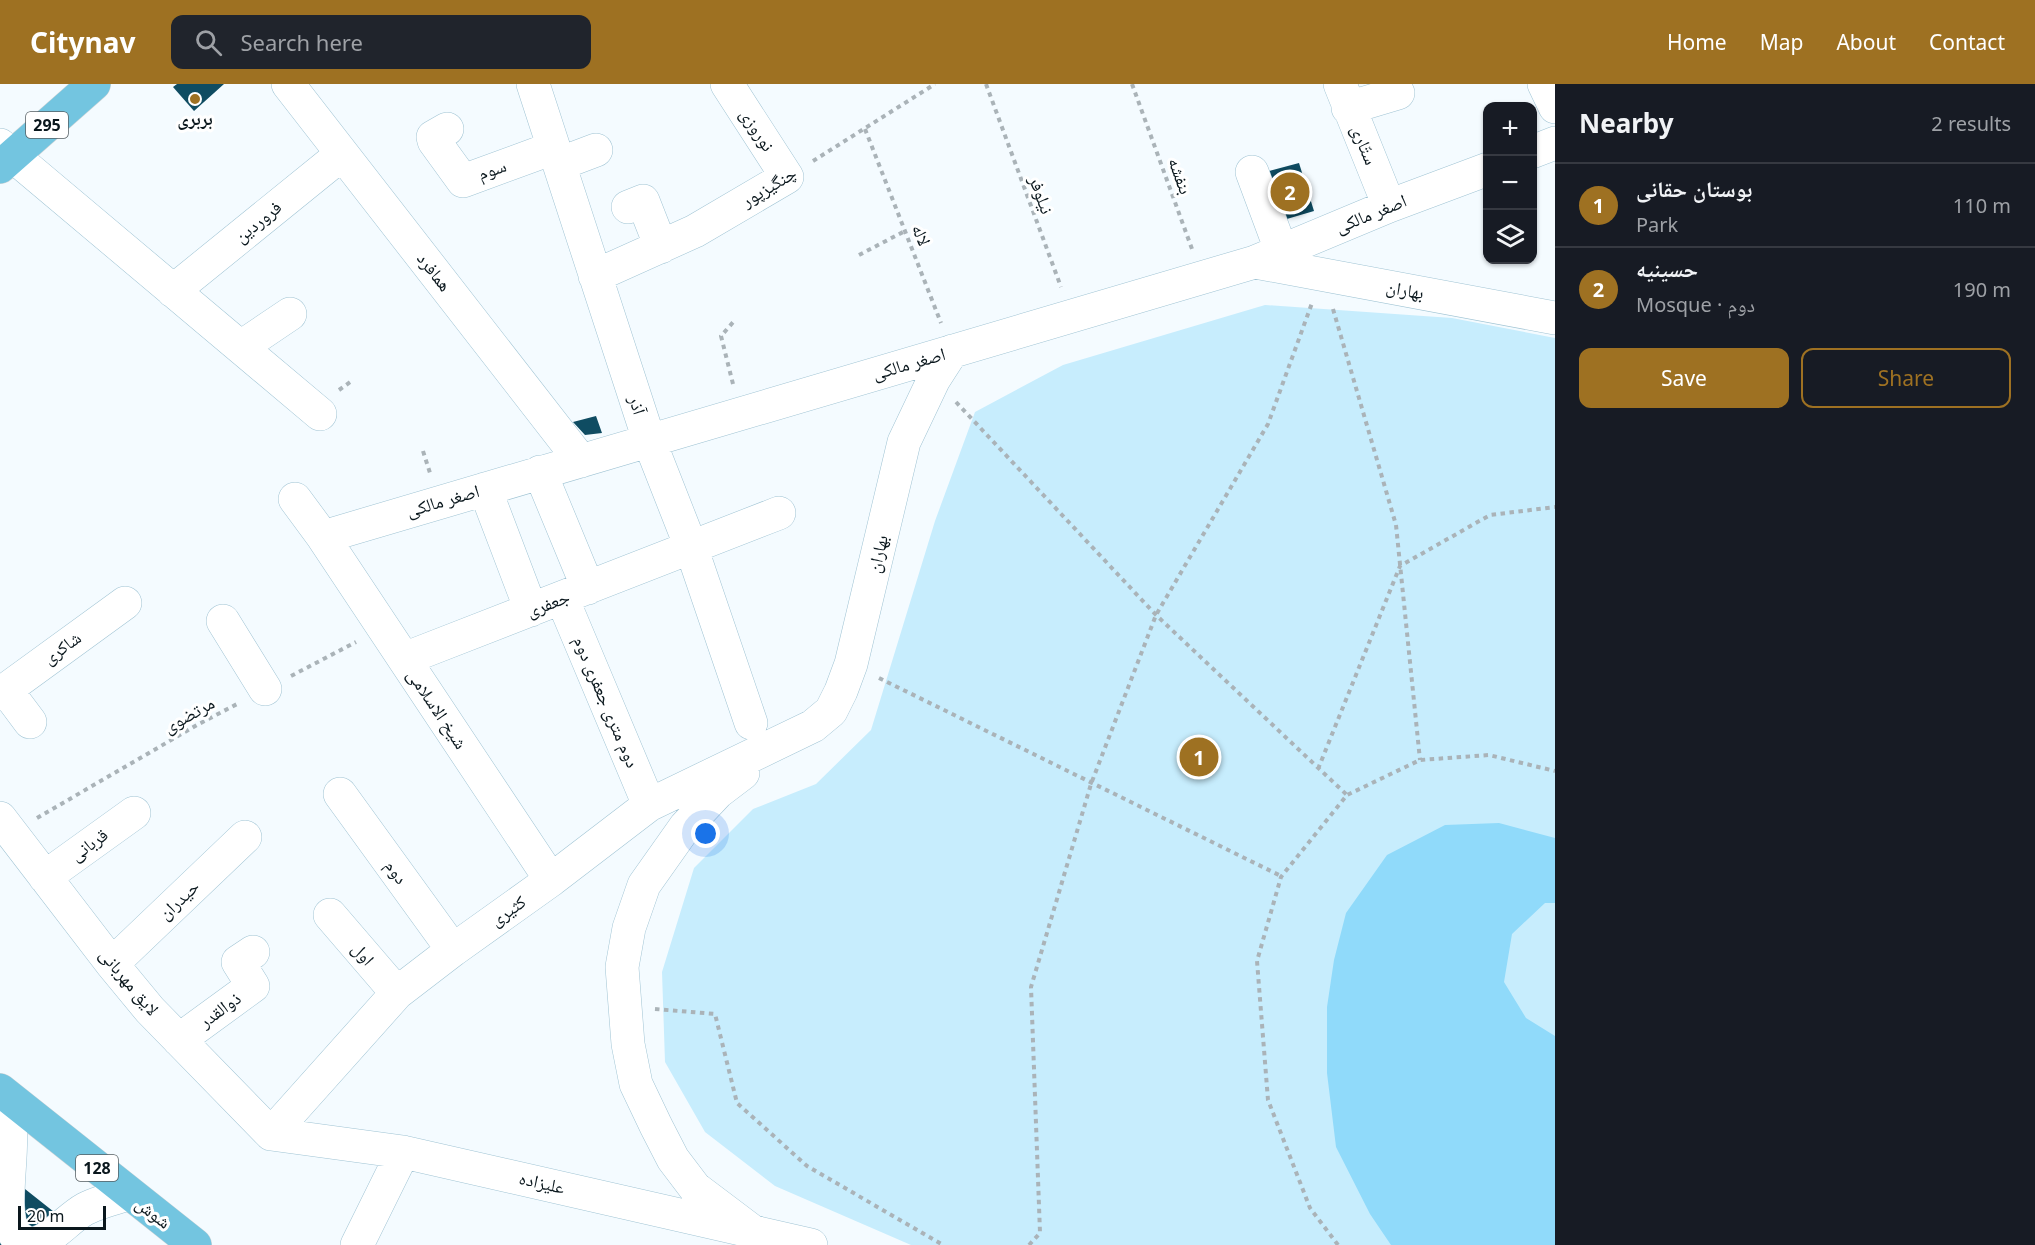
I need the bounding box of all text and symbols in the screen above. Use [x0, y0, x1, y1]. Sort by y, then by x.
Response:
search box [171, 15, 591, 69]
text: Citynav [30, 23, 135, 61]
icon: search [192, 26, 225, 59]
text: Search here [240, 27, 363, 57]
text: Home [1667, 28, 1727, 56]
text: Map [1760, 28, 1803, 56]
text: About [1836, 28, 1896, 56]
text: Contact [1929, 28, 2005, 56]
marker: بربری [188, 92, 202, 106]
map controls [1483, 102, 1537, 264]
button: + [1483, 102, 1537, 156]
street label: نوروزی [735, 103, 781, 156]
text: Nearby [1579, 105, 1674, 141]
place label: بربری [177, 106, 213, 130]
text: 2 results [1931, 110, 2011, 137]
road number: 295 [26, 112, 68, 138]
street label: ستّاری [1346, 121, 1384, 168]
street label: سوم [474, 153, 510, 186]
street label: بنفشه [1163, 154, 1199, 197]
button: − [1483, 156, 1537, 210]
street label: چنگیزپور [736, 160, 801, 213]
pin: 2 [1270, 170, 1310, 214]
street label: نیلوفر [1024, 171, 1060, 217]
text: بوستان حقانی [1636, 173, 1752, 203]
street label: اصغر مالکی [1331, 188, 1410, 238]
text: 1 [1593, 192, 1604, 219]
text: 110 m [1953, 192, 2011, 219]
street label: فروردین [229, 195, 286, 248]
button: layers [1483, 210, 1537, 264]
text: Park [1636, 211, 1678, 238]
street label: لاله [907, 220, 937, 249]
street label: همافرد [412, 247, 458, 296]
text: حسینیه [1636, 253, 1698, 283]
street label: بهاران [1384, 274, 1426, 304]
text: 2 [1593, 276, 1604, 303]
text: 190 m [1953, 276, 2011, 303]
text: Mosque · دوم [1636, 291, 1755, 318]
street label: اصغر مالکی [869, 341, 948, 385]
button: Save [1579, 348, 1789, 408]
button: Share [1801, 348, 2011, 408]
street label: آذر [623, 391, 652, 418]
street label: اصغر مالکی [403, 478, 482, 522]
street label: بهاران [861, 532, 893, 575]
street label: جعفری [523, 584, 573, 622]
street label: شاکری [37, 625, 86, 669]
street label: دوم متری جعفری دوم [567, 632, 645, 771]
street label: شیخ الاسلامی [401, 664, 474, 754]
street label: مرتضوی [159, 690, 218, 738]
pin: 1 [1180, 734, 1218, 780]
your location [691, 819, 720, 848]
street label: قربانی [65, 822, 112, 866]
street label: دوم [379, 854, 414, 889]
street label: حیدران [152, 874, 204, 924]
street label: کثیری [485, 889, 531, 931]
street label: اول [347, 937, 380, 970]
street label: لایق مهربانی [95, 943, 165, 1020]
street label: ذوالقدر [193, 986, 245, 1033]
road number: 128 [76, 1155, 118, 1181]
street label: علیزاده [517, 1165, 568, 1199]
street label: شوش [131, 1191, 176, 1234]
scale bar [18, 1203, 106, 1230]
text: 20 m [27, 1205, 64, 1227]

